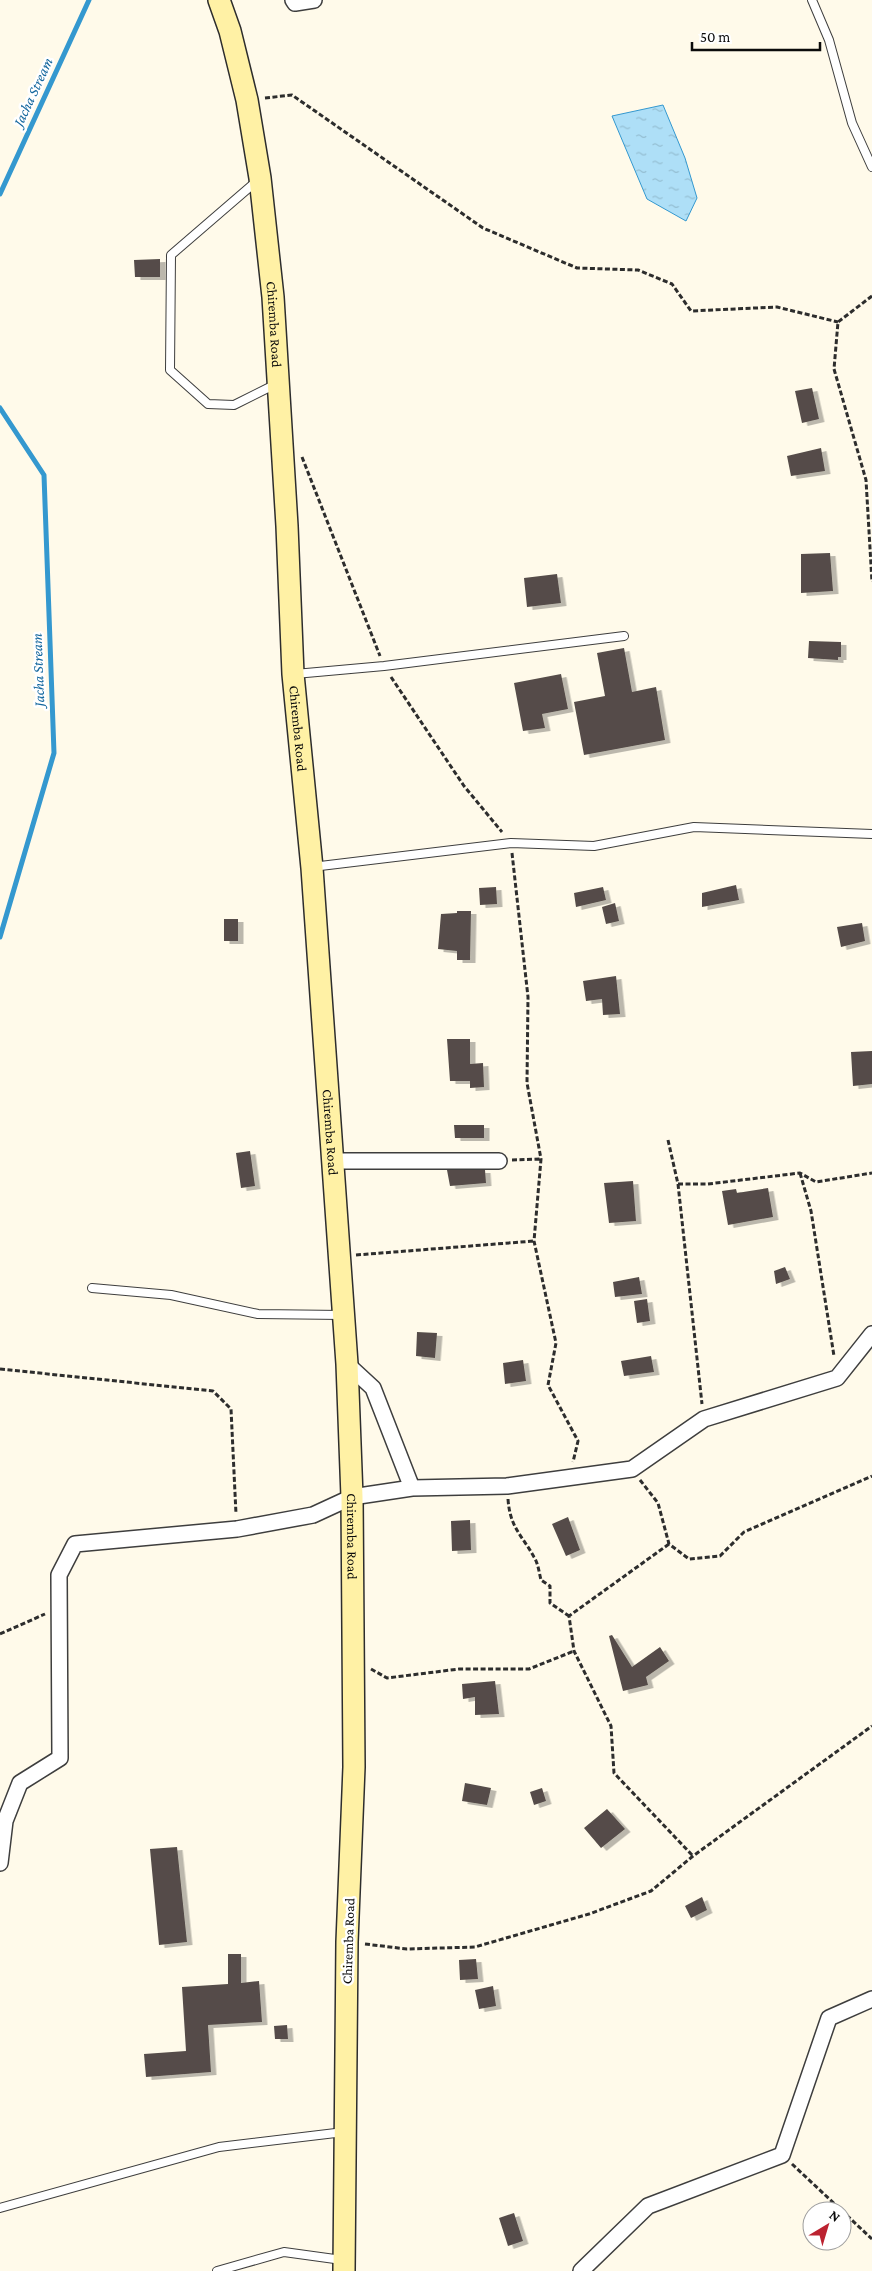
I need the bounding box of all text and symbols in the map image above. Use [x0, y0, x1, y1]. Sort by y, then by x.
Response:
scale bar [692, 20, 820, 52]
text: 50 m [700, 29, 730, 45]
water label: Jacha Stream [9, 55, 57, 132]
street label: Chiremba Road [263, 280, 285, 368]
water label: Jacha Stream [29, 633, 48, 710]
street label: Chiremba Road [286, 685, 311, 773]
street label: Chiremba Road [320, 1089, 342, 1176]
street label: Chiremba Road [344, 1493, 361, 1580]
street label: Chiremba Road [339, 1897, 358, 1984]
north arrow [802, 2201, 852, 2251]
text: N [826, 2207, 844, 2225]

